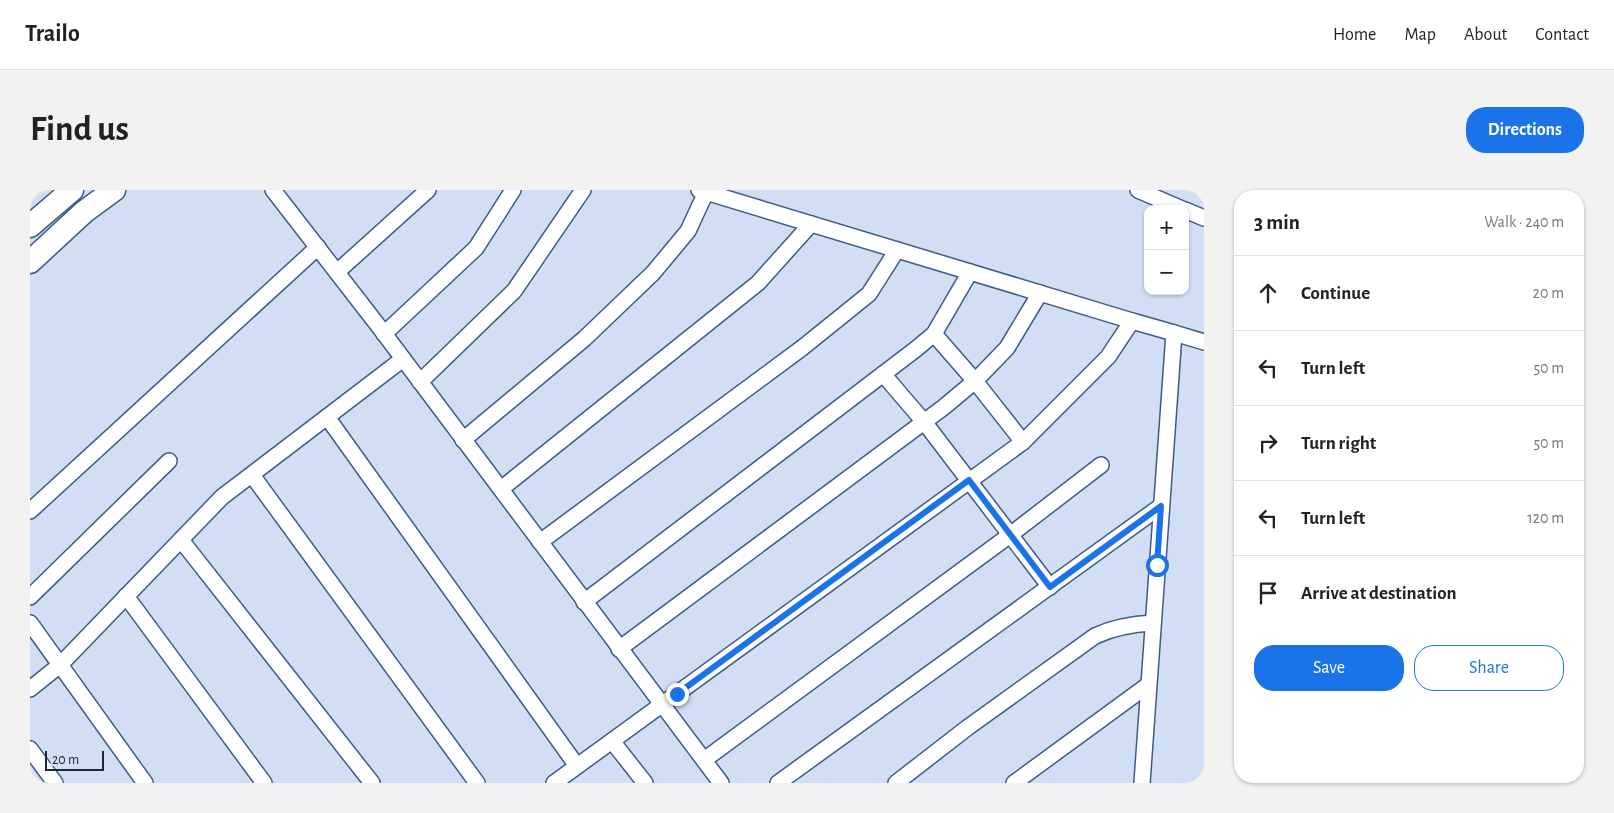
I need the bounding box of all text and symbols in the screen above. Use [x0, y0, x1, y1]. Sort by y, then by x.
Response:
text: Trailo [25, 22, 80, 46]
text: Home [1333, 26, 1376, 44]
text: Map [1404, 26, 1436, 44]
text: About [1464, 26, 1507, 44]
text: Contact [1535, 26, 1589, 44]
button: Directions [1466, 107, 1584, 153]
text: Find us [30, 112, 129, 147]
map controls [1144, 205, 1189, 295]
button: + [1144, 205, 1189, 250]
text: 3 min [1254, 212, 1300, 233]
text: Walk · 240 m [1484, 214, 1564, 230]
button: − [1144, 250, 1189, 295]
icon: ahead [1254, 279, 1282, 307]
text: Continue [1301, 284, 1370, 303]
text: 20 m [1533, 285, 1564, 301]
icon: left [1254, 354, 1282, 382]
text: Turn left [1301, 359, 1365, 378]
text: 50 m [1533, 360, 1564, 376]
icon: right [1254, 429, 1282, 457]
text: Turn right [1301, 434, 1376, 453]
text: 50 m [1533, 435, 1564, 451]
icon: left [1254, 504, 1282, 532]
text: Turn left [1301, 509, 1365, 528]
text: 120 m [1527, 510, 1564, 526]
route start [1146, 554, 1169, 577]
icon: arrive [1254, 579, 1282, 607]
text: Arrive at destination [1301, 584, 1457, 603]
button: Save [1254, 645, 1404, 691]
button: Share [1414, 645, 1564, 691]
route end [666, 683, 689, 706]
scale bar [45, 748, 104, 771]
text: 20 m [52, 753, 79, 767]

